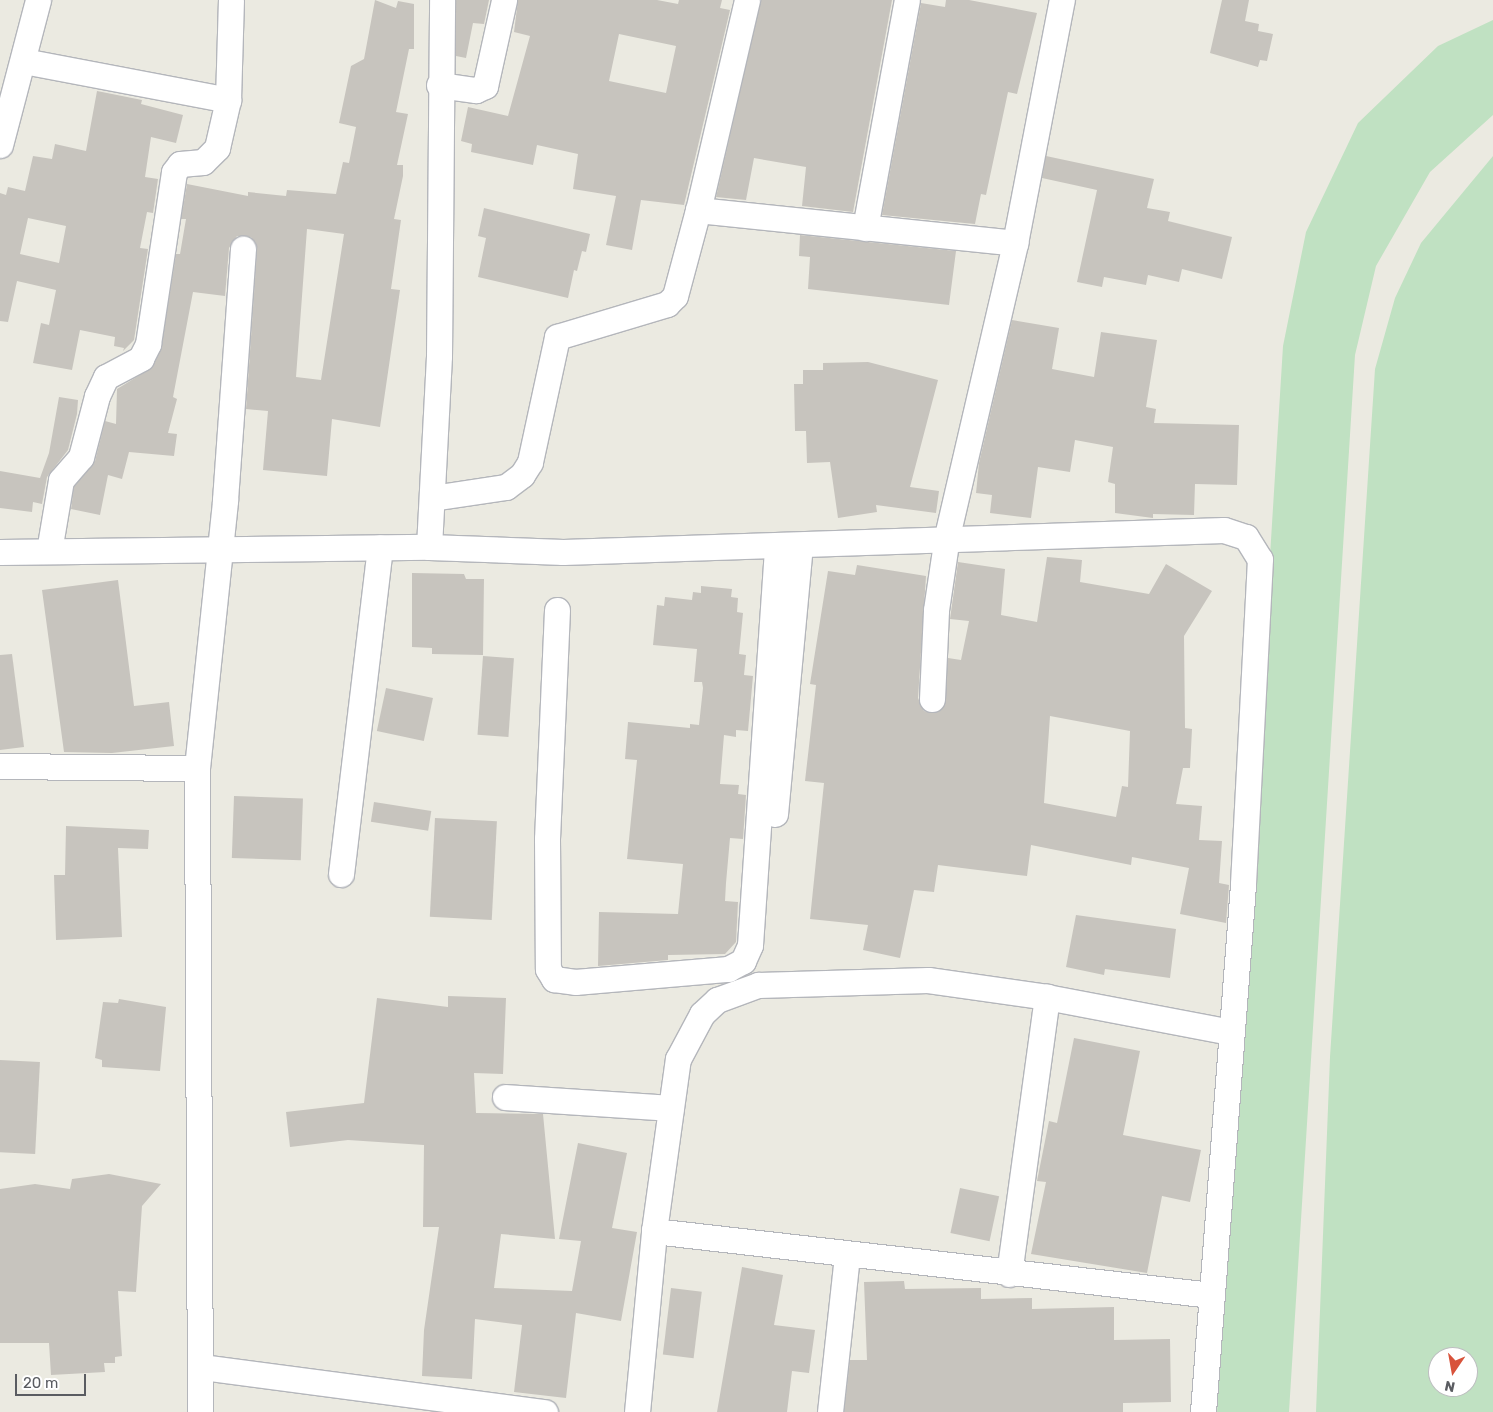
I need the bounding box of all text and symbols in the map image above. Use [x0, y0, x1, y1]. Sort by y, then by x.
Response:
north arrow [1428, 1347, 1478, 1397]
scale bar [18, 1364, 89, 1396]
text: 20 m [23, 1374, 58, 1392]
text: N [1443, 1377, 1457, 1396]

